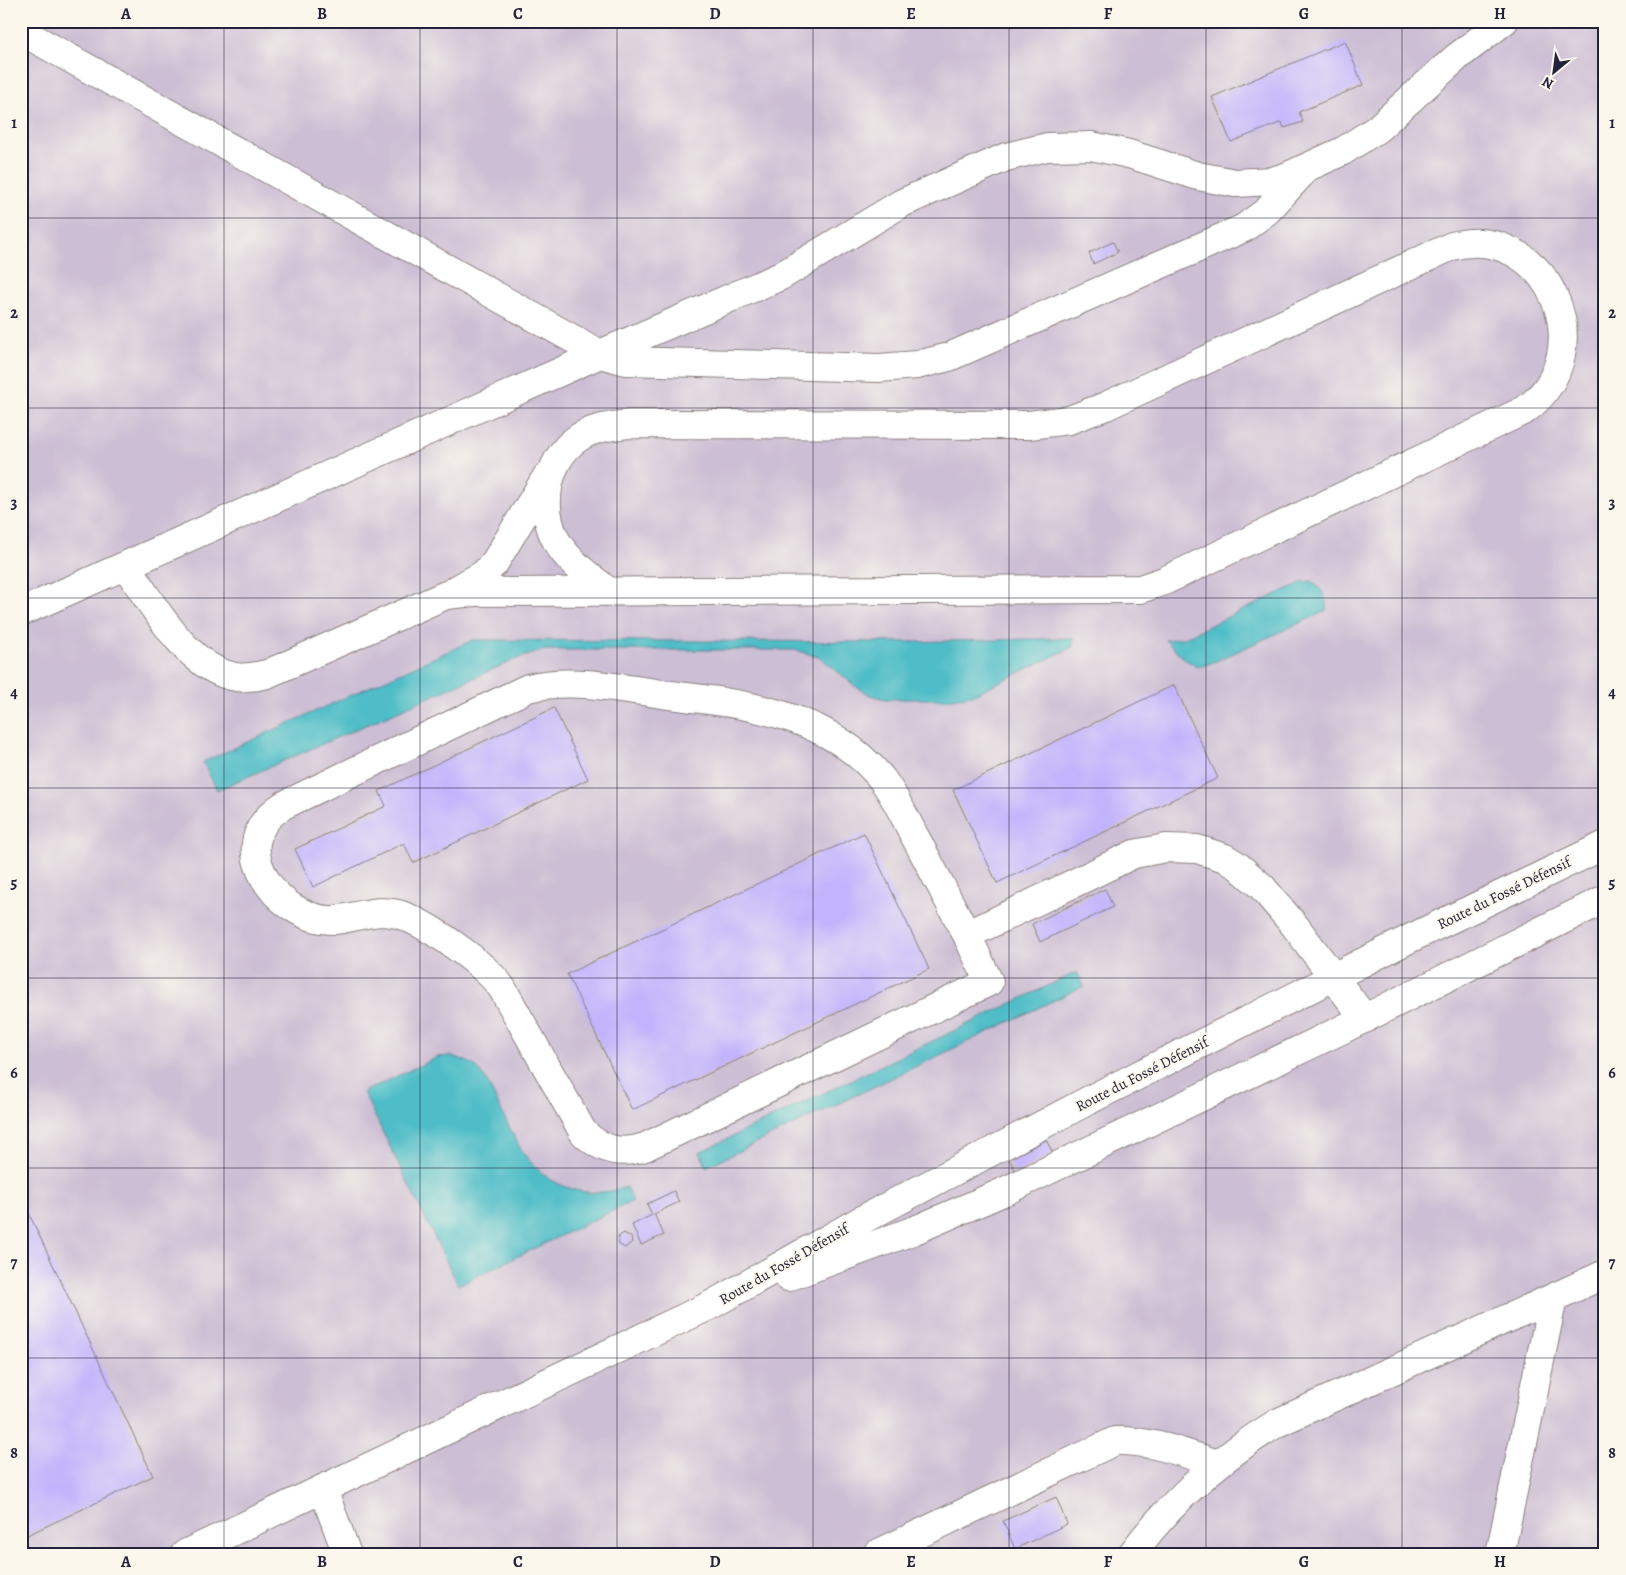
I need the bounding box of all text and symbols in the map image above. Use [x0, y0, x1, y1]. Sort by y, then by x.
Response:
text: A [120, 3, 132, 25]
text: B [317, 3, 327, 25]
text: C [513, 3, 523, 25]
text: D [709, 3, 721, 25]
text: E [906, 3, 916, 25]
text: F [1104, 3, 1113, 25]
text: G [1299, 3, 1309, 25]
text: H [1494, 3, 1506, 25]
north arrow [1528, 48, 1578, 98]
text: N [1539, 72, 1557, 94]
text: 1 [11, 112, 17, 134]
text: 1 [1609, 112, 1615, 134]
text: 2 [10, 302, 18, 324]
text: 2 [1608, 302, 1616, 324]
text: 3 [11, 492, 18, 514]
text: 3 [1609, 492, 1616, 514]
text: 4 [10, 682, 18, 704]
text: 4 [1608, 682, 1616, 704]
street label: Route du Fossé Défensif [1434, 851, 1576, 934]
text: 5 [11, 872, 18, 894]
text: 5 [1609, 872, 1616, 894]
street label: Route du Fossé Défensif [1072, 1031, 1214, 1116]
text: 6 [10, 1062, 18, 1084]
text: 6 [1608, 1062, 1616, 1084]
street label: Route du Fossé Défensif [716, 1218, 854, 1309]
text: 7 [11, 1252, 18, 1274]
text: 7 [1609, 1252, 1616, 1274]
text: 8 [10, 1442, 18, 1464]
text: 8 [1608, 1442, 1616, 1464]
text: A [120, 1551, 132, 1573]
text: B [317, 1551, 327, 1573]
text: C [513, 1551, 523, 1573]
text: D [709, 1551, 721, 1573]
text: E [906, 1551, 916, 1573]
text: F [1104, 1551, 1113, 1573]
text: G [1299, 1551, 1309, 1573]
text: H [1494, 1551, 1506, 1573]

